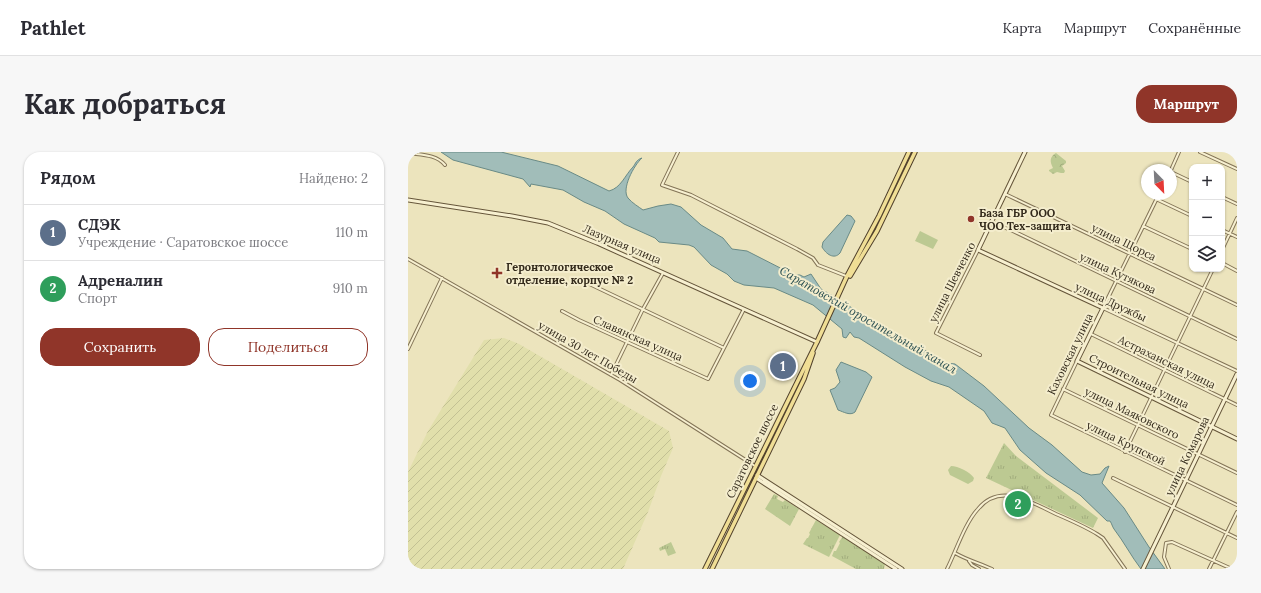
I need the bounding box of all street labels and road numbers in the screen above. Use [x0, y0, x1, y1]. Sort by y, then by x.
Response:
street label: улица Щорса [1089, 220, 1159, 264]
street label: Лазурная улица [581, 221, 664, 267]
street label: улица Шевченко [926, 240, 978, 324]
street label: улица Кутякова [1078, 249, 1159, 297]
street label: улица Дружбы [1073, 279, 1149, 325]
street label: Каховская улица [1044, 311, 1096, 397]
street label: Славянская улица [591, 312, 685, 364]
street label: улица 30 лет Победы [536, 318, 640, 386]
street label: Астраханская улица [1115, 332, 1218, 392]
street label: Строительная улица [1087, 351, 1192, 411]
street label: улица Маяковского [1082, 384, 1182, 442]
street label: Саратовское шоссе [723, 401, 781, 500]
street label: улица Комарова [1162, 414, 1212, 498]
street label: улица Крупской [1084, 418, 1168, 468]

